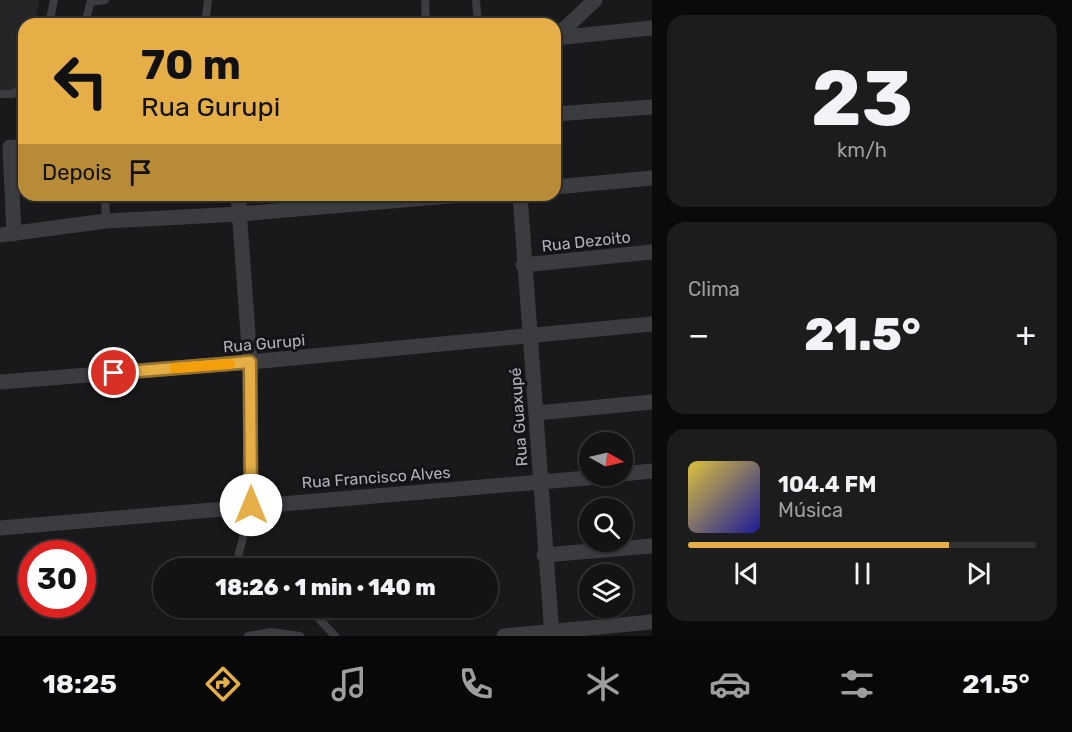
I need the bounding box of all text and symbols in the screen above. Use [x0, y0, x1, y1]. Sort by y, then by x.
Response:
text: 70 m [141, 40, 241, 90]
icon: left [42, 42, 120, 120]
text: 23 [811, 52, 913, 145]
text: Rua Gurupi [141, 91, 280, 123]
text: km/h [837, 138, 887, 162]
icon: arrive [124, 156, 157, 189]
text: Depois [42, 159, 112, 186]
street label: Rua Dezoito [541, 227, 631, 256]
text: Clima [688, 277, 740, 301]
text: 21.5° [804, 308, 921, 361]
text: − [688, 315, 709, 354]
text: + [1015, 315, 1036, 354]
street label: Rua Gurupi [222, 330, 306, 357]
pin [88, 347, 139, 398]
icon: arrive [97, 356, 130, 389]
street label: Rua Guaxupé [506, 367, 531, 467]
north arrow [579, 432, 633, 486]
map controls [579, 432, 633, 618]
street label: Rua Francisco Alves [301, 463, 451, 492]
text: 104.4 FM [778, 471, 876, 498]
position arrow [219, 473, 283, 537]
button: search [579, 498, 633, 552]
text: Música [778, 498, 843, 522]
speed limit sign: 30 [18, 540, 96, 618]
icon: previous [730, 557, 763, 590]
icon: pause [846, 557, 879, 590]
icon: next [962, 557, 995, 590]
button: layers [579, 564, 633, 618]
text: 18:26 · 1 min · 140 m [215, 574, 436, 601]
icon: directions [202, 663, 244, 705]
icon: music [328, 663, 370, 705]
icon: phone [455, 663, 497, 705]
icon: climate [582, 663, 624, 705]
icon: car [709, 663, 751, 705]
icon: filters [836, 663, 878, 705]
text: 18:25 [42, 668, 117, 700]
text: 21.5° [962, 668, 1030, 700]

